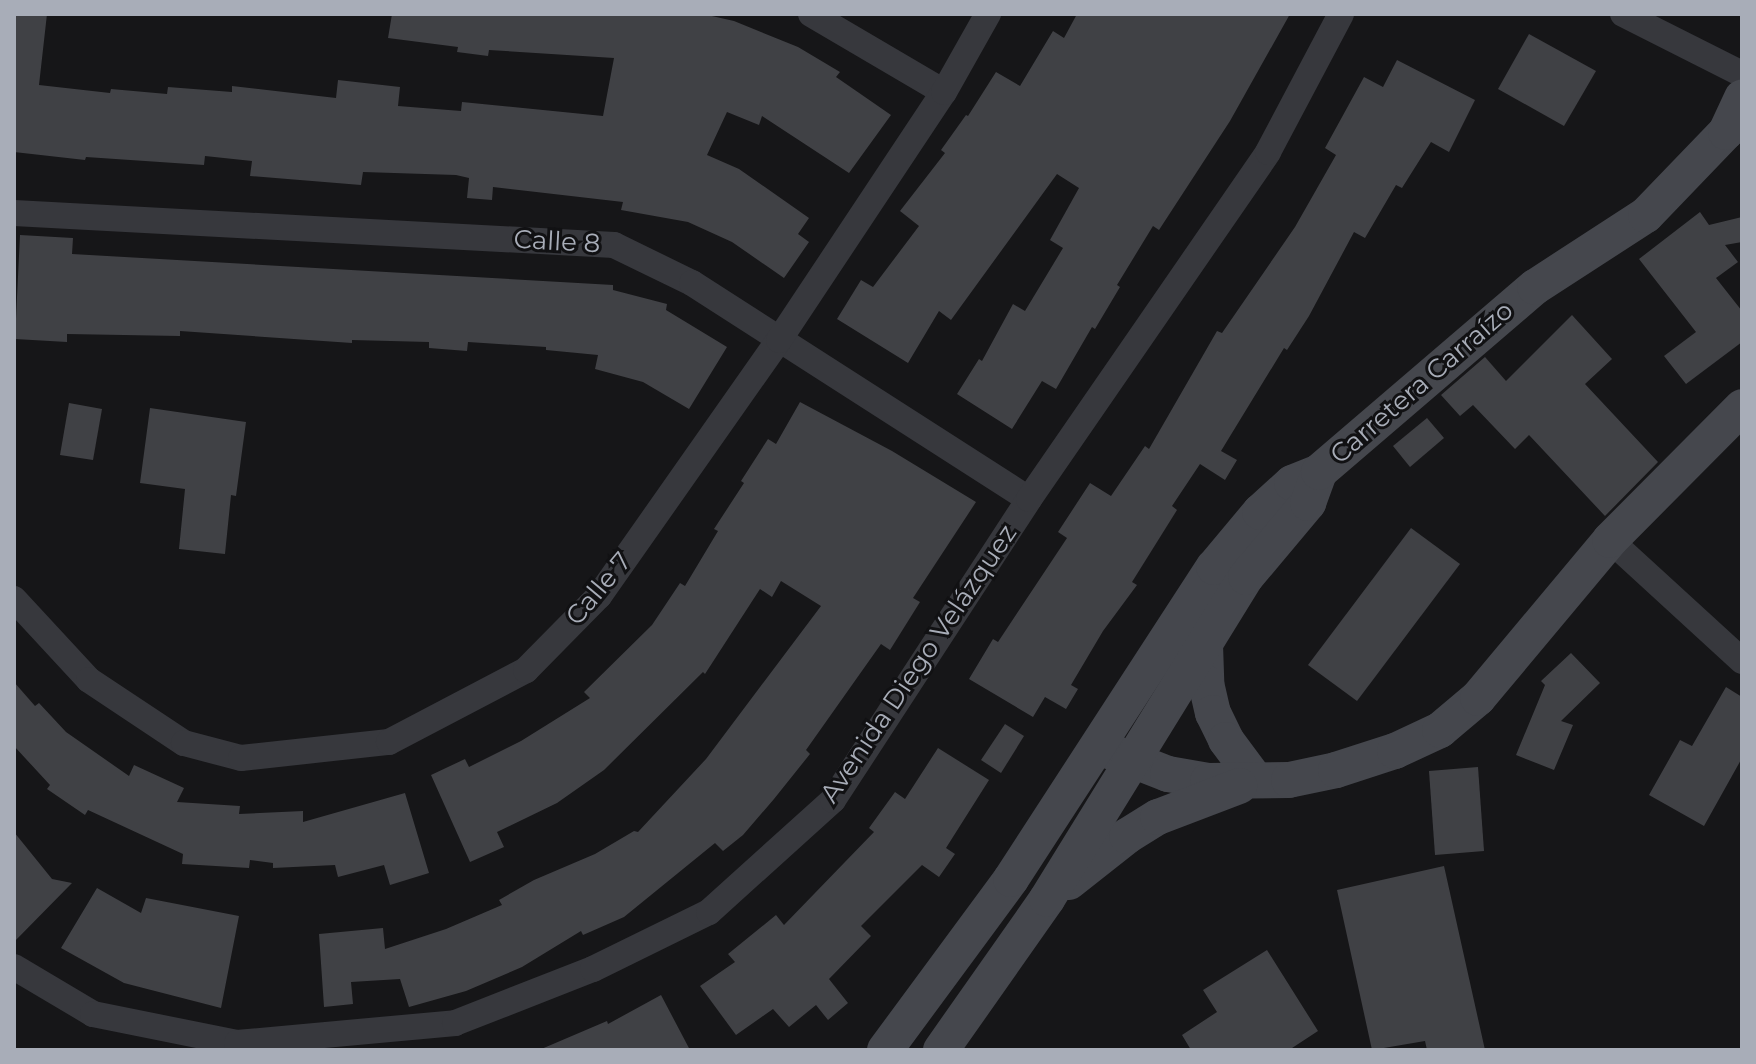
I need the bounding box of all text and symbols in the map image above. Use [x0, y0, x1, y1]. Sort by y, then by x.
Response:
street label: Calle 8 [513, 224, 601, 260]
street label: Carretera Carraízo [1324, 295, 1520, 471]
street label: Avenida Diego Velázquez [814, 519, 1024, 809]
street label: Calle 7 [560, 546, 638, 632]

